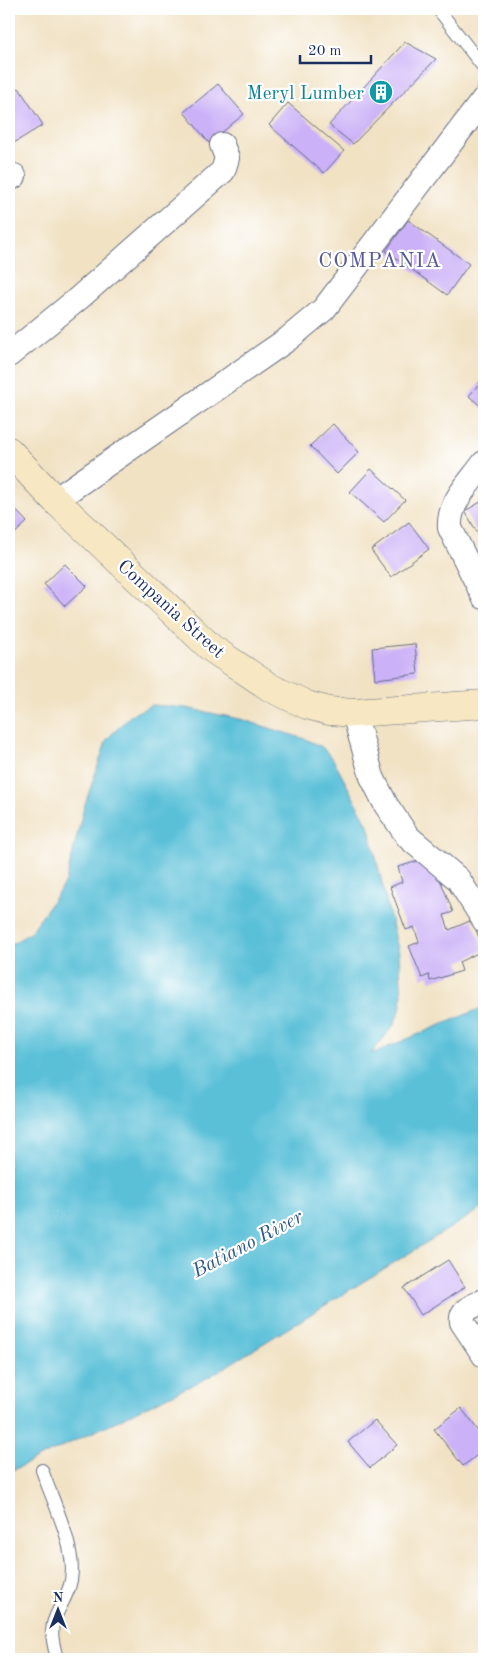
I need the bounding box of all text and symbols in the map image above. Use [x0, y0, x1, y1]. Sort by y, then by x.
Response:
scale bar [300, 32, 372, 64]
text: 20 m [308, 44, 342, 59]
building icon: Meryl Lumber [368, 79, 394, 105]
place label: Meryl Lumber [247, 85, 364, 104]
district label: COMPANIA [318, 251, 442, 272]
street label: Compania Street [113, 557, 228, 663]
water label: Batiano River [189, 1207, 307, 1283]
north arrow [32, 1586, 82, 1636]
text: N [53, 1591, 64, 1605]

